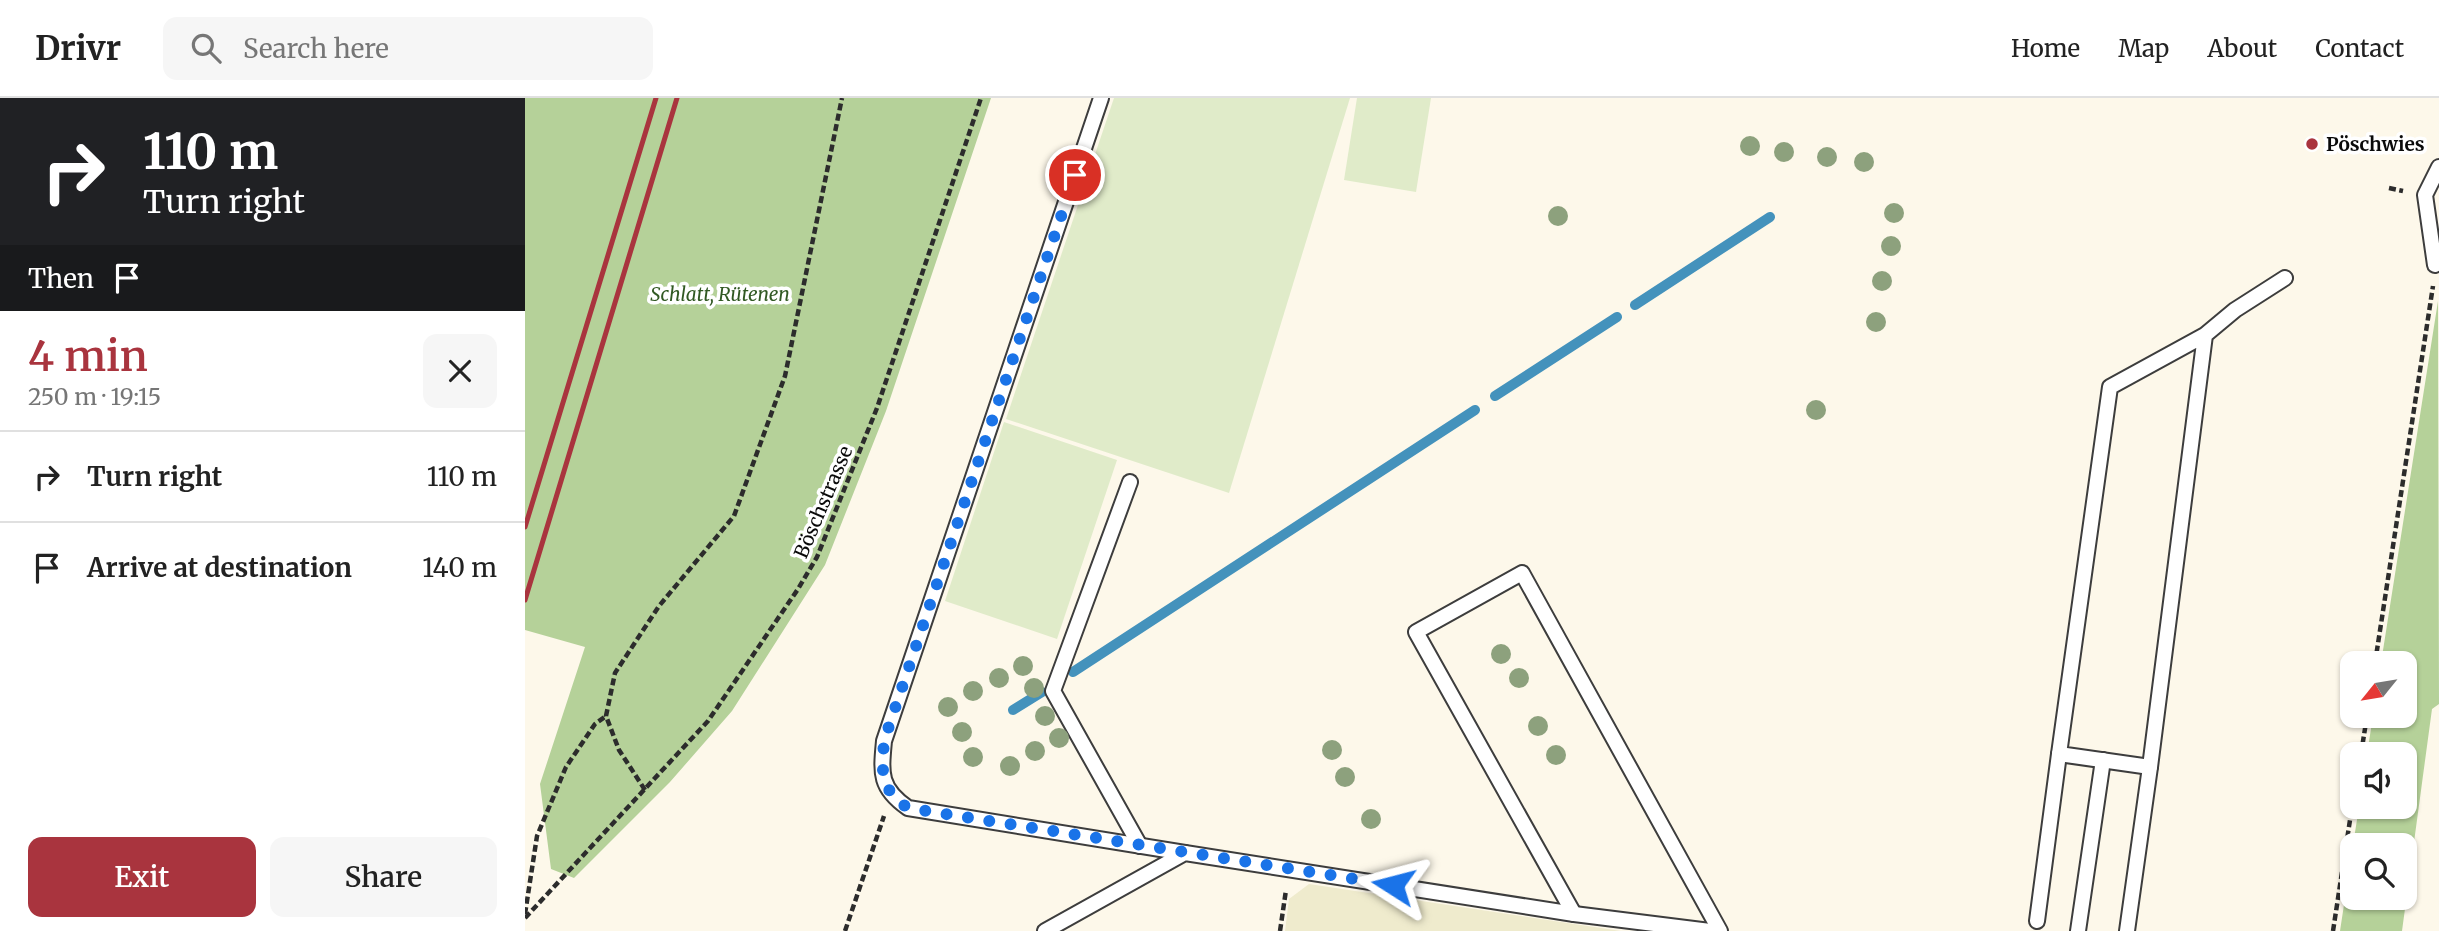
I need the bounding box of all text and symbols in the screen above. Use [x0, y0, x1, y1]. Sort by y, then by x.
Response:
search box [163, 17, 653, 80]
text: Drivr [35, 28, 121, 69]
icon: search [187, 29, 225, 67]
text: Search here [243, 32, 389, 65]
text: Home [2011, 33, 2080, 64]
text: Map [2118, 33, 2169, 64]
text: About [2207, 33, 2277, 64]
text: Contact [2315, 33, 2404, 64]
text: 110 m [143, 121, 278, 182]
icon: right [28, 126, 119, 217]
place label: Pöschwies [2326, 132, 2425, 156]
marker: Pöschwies [2304, 136, 2320, 152]
pin [1045, 145, 1105, 205]
icon: arrive [1056, 156, 1094, 194]
text: Turn right [143, 182, 305, 222]
icon: arrive [108, 259, 146, 297]
text: Then [28, 262, 94, 295]
park label: Schlatt, Rütenen [650, 282, 790, 306]
text: 4 min [28, 330, 148, 382]
button: close [423, 334, 497, 408]
text: 250 m · 19:15 [28, 382, 161, 411]
street label: Böschstrasse [789, 442, 857, 562]
icon: right [28, 458, 66, 496]
text: Turn right [87, 460, 222, 493]
text: 110 m [427, 460, 497, 493]
icon: arrive [28, 549, 66, 587]
text: Arrive at destination [87, 551, 352, 584]
text: 140 m [422, 551, 497, 584]
north arrow [2340, 651, 2417, 728]
map controls [2340, 651, 2417, 910]
button: sound [2340, 742, 2417, 819]
button: search [2340, 833, 2417, 910]
button: Exit [28, 837, 256, 917]
button: Share [270, 837, 497, 917]
position arrow [1356, 848, 1430, 922]

